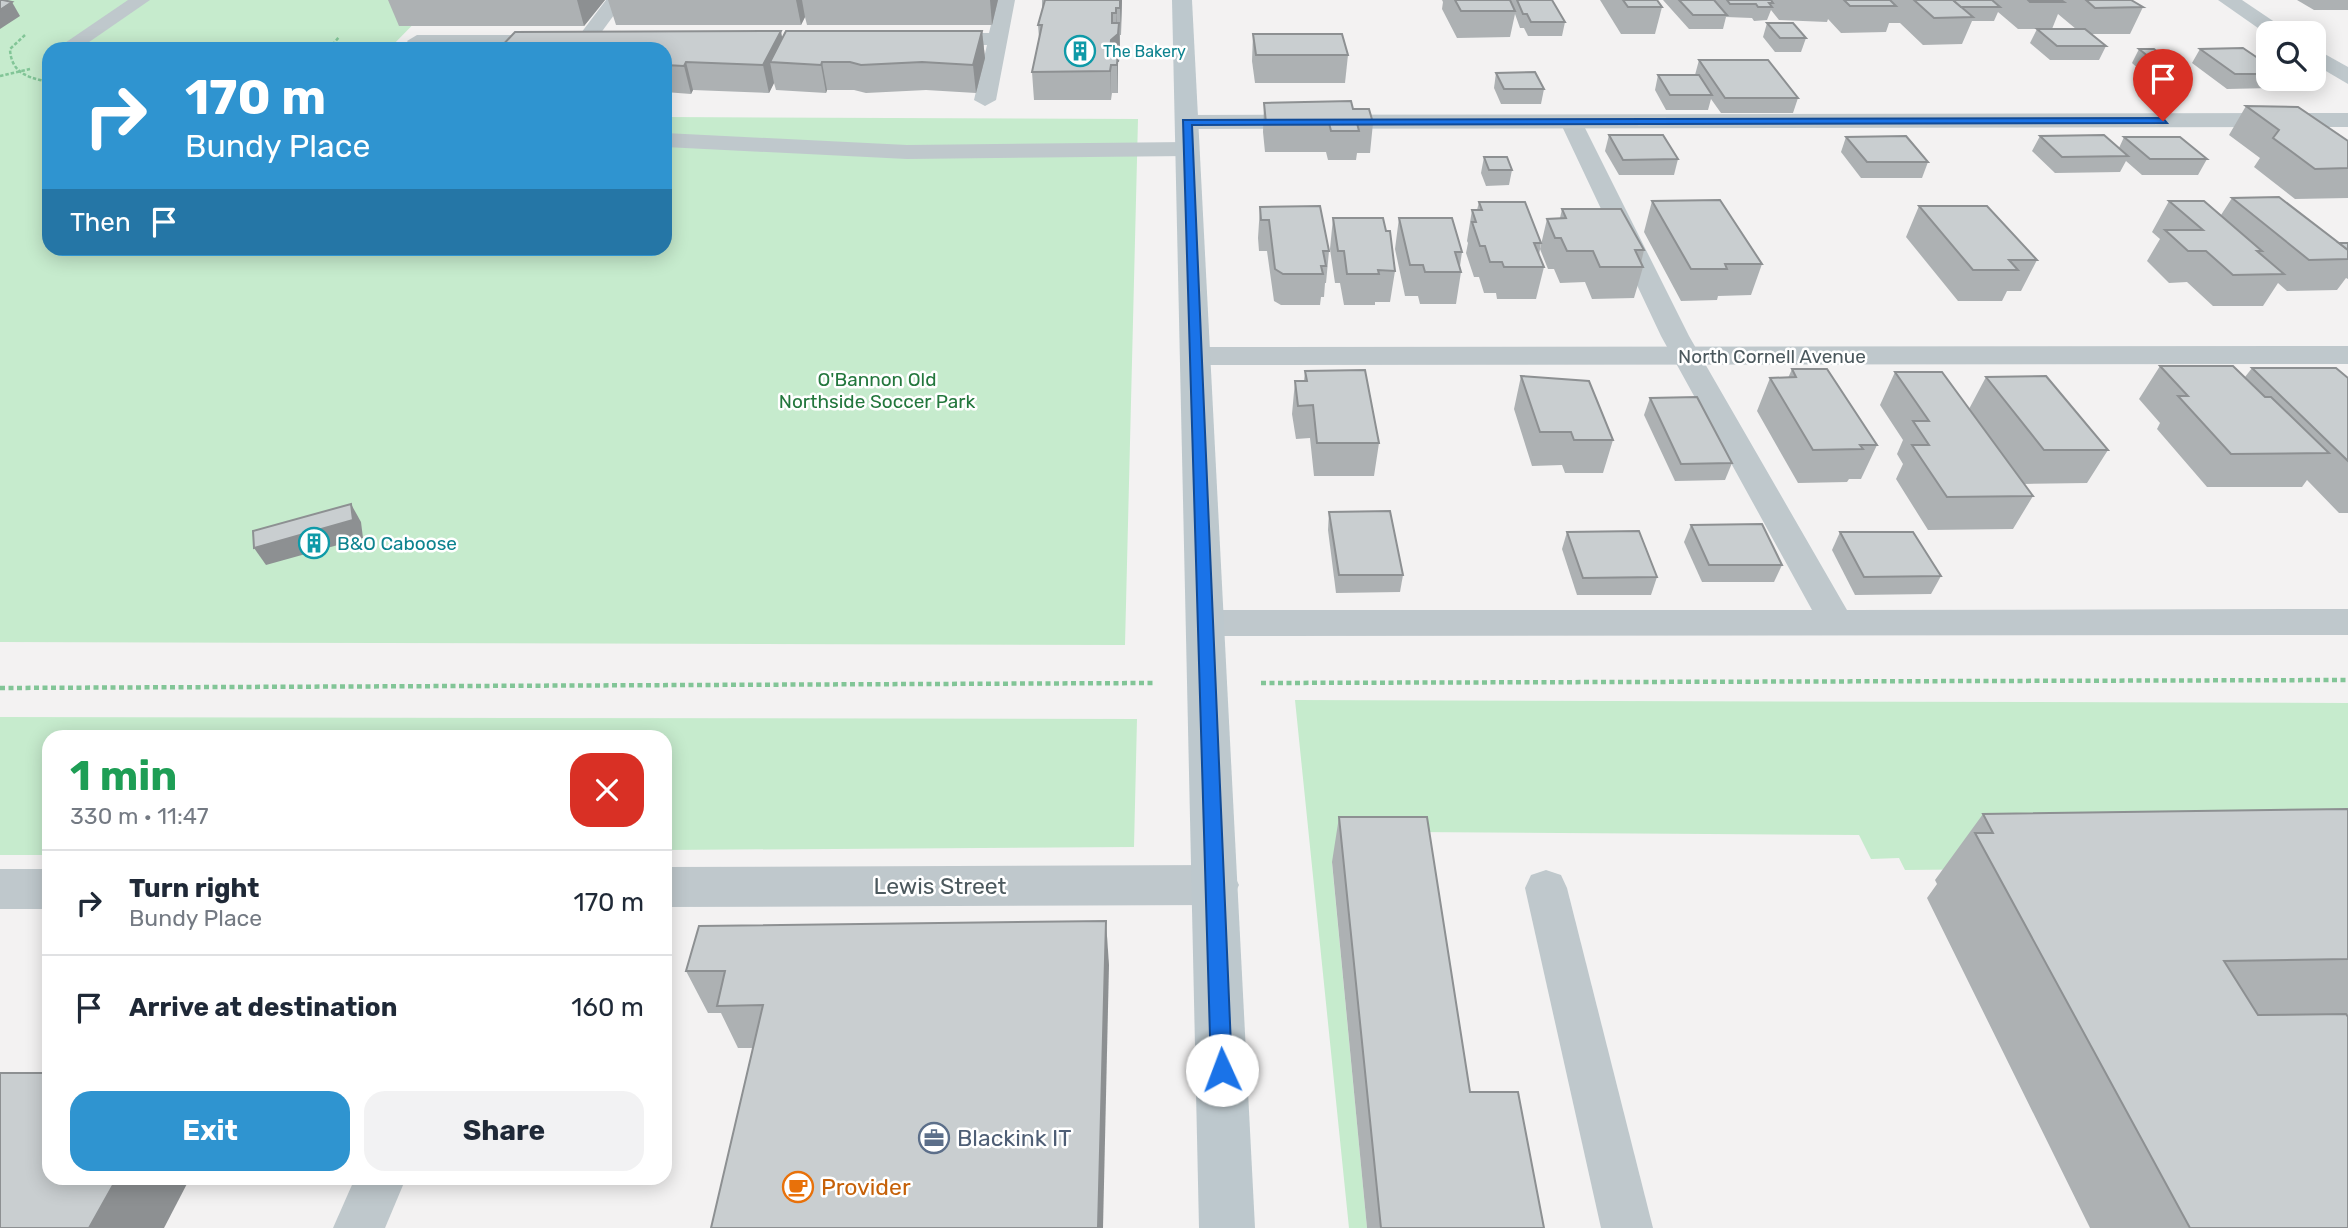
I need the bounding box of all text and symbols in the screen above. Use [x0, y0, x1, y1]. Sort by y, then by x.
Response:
map controls [2256, 21, 2326, 91]
button: search [2256, 21, 2326, 91]
building icon: The Bakery [1063, 34, 1097, 68]
place label: The Bakery [1103, 42, 1186, 61]
pin [2133, 49, 2193, 121]
icon: arrive [2144, 60, 2182, 98]
text: 170 m [185, 68, 326, 126]
icon: right [70, 70, 161, 161]
text: Bundy Place [185, 127, 370, 165]
icon: arrive [145, 203, 183, 241]
text: Then [70, 207, 131, 238]
street label: North Cornell Avenue [1678, 345, 1866, 368]
park label: O'Bannon Old Northside Soccer Park [779, 368, 975, 413]
building icon: B&O Caboose [297, 526, 331, 560]
place label: B&O Caboose [337, 532, 457, 555]
text: 1 min [70, 751, 177, 801]
button: close [570, 753, 644, 827]
text: 330 m · 11:47 [70, 802, 208, 830]
street label: Lewis Street [873, 872, 1007, 900]
text: Turn right [129, 873, 259, 904]
icon: right [70, 884, 108, 922]
text: 170 m [574, 887, 644, 918]
text: Bundy Place [129, 904, 262, 932]
icon: arrive [70, 989, 108, 1027]
text: Arrive at destination [129, 992, 397, 1023]
text: 160 m [571, 992, 644, 1023]
position arrow [1185, 1033, 1259, 1107]
button: Exit [70, 1091, 350, 1171]
button: Share [364, 1091, 644, 1171]
office icon: Blackink IT [917, 1121, 951, 1155]
place label: Blackink IT [957, 1124, 1072, 1152]
cafe icon: Provider [781, 1170, 815, 1204]
place label: Provider [821, 1173, 911, 1201]

